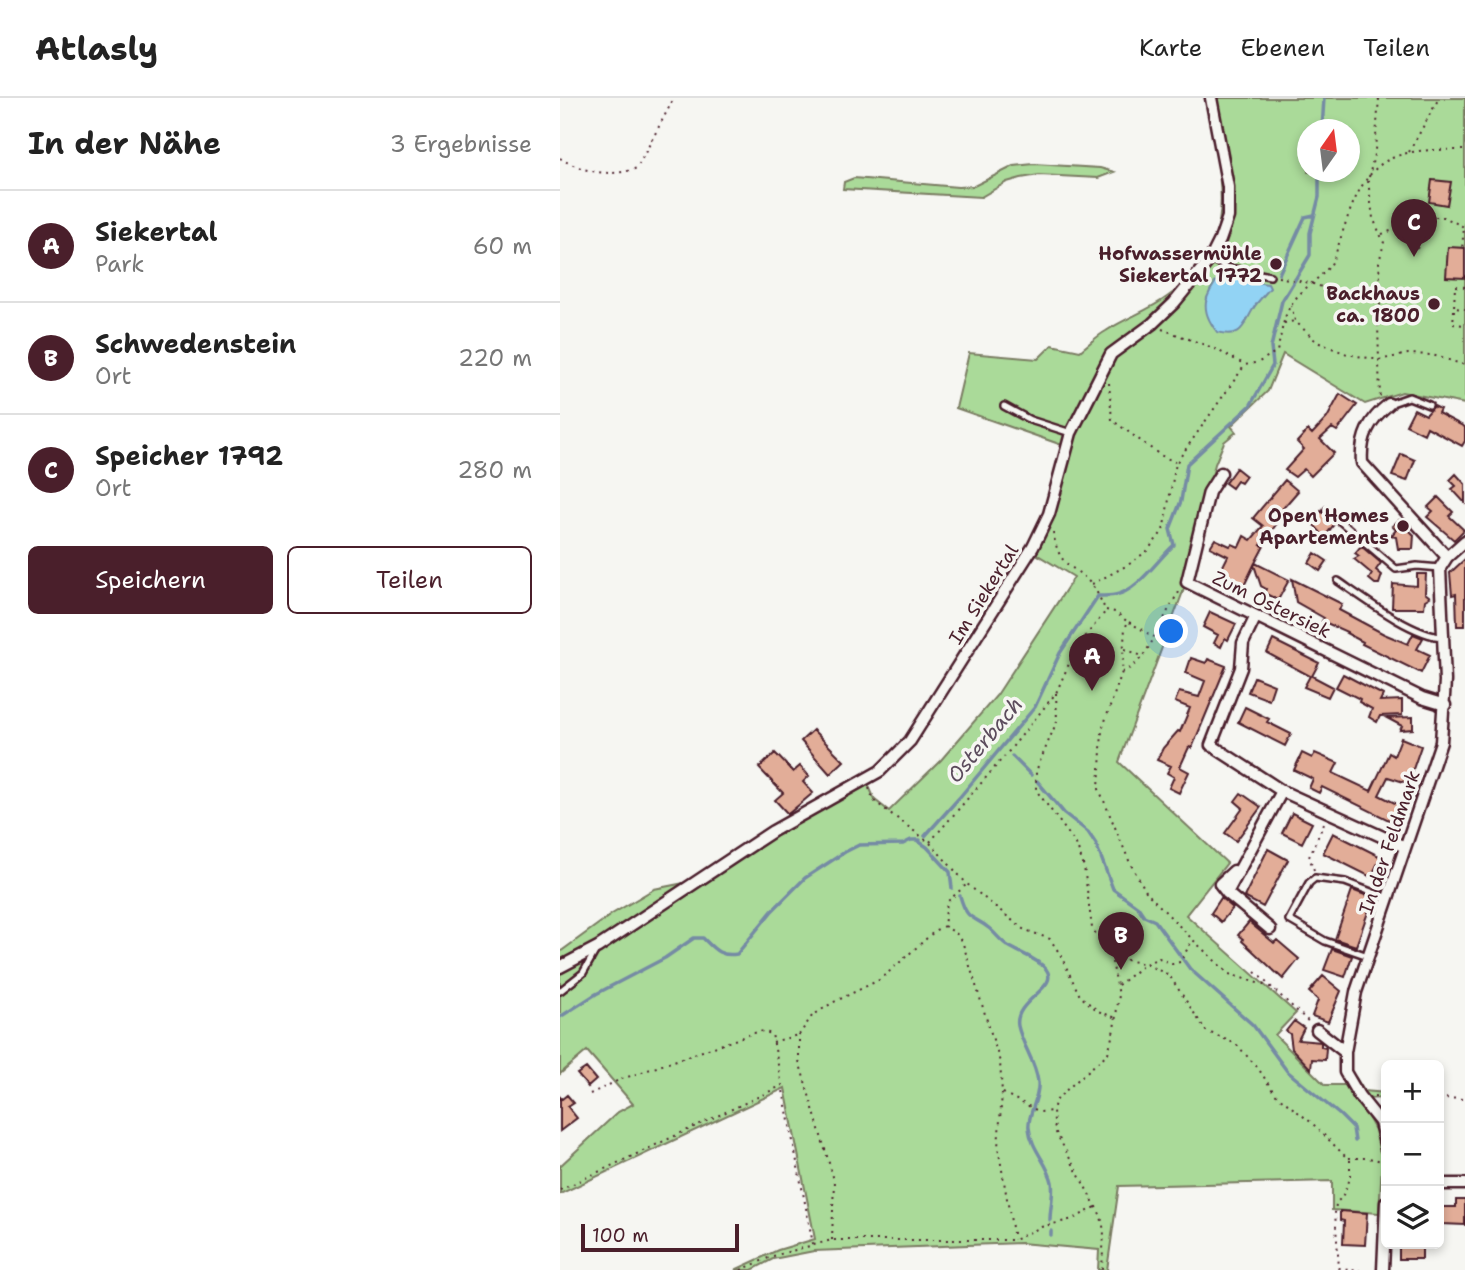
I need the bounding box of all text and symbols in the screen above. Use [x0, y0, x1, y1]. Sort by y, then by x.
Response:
text: Atlasly [35, 26, 158, 71]
text: Karte [1139, 32, 1202, 64]
text: Ebenen [1240, 32, 1325, 64]
text: Teilen [1363, 32, 1430, 64]
north arrow [1297, 119, 1360, 182]
text: In der Nähe [28, 123, 221, 164]
text: 3 Ergebnisse [390, 129, 532, 159]
pin: C [1391, 199, 1437, 257]
text: Siekertal [95, 214, 218, 249]
text: A [42, 231, 60, 261]
text: 60 m [473, 231, 532, 261]
place label: Hofwassermühle Siekertal 1772 [1098, 241, 1262, 288]
text: Park [95, 249, 144, 279]
marker: Hofwassermühle Siekertal 1772 [1268, 256, 1284, 272]
place label: Backhaus ca. 1800 [1326, 281, 1420, 328]
marker: Backhaus ca. 1800 [1426, 296, 1442, 312]
text: Schwedenstein [95, 326, 296, 361]
text: B [44, 343, 58, 373]
text: 220 m [458, 343, 532, 373]
text: Ort [95, 361, 132, 391]
text: Speicher 1792 [95, 438, 283, 473]
text: C [44, 455, 58, 485]
text: 280 m [457, 455, 532, 485]
text: Ort [95, 473, 132, 503]
place label: Open Homes Apartements [1259, 503, 1389, 550]
marker: Open Homes Apartements [1395, 518, 1411, 534]
street label: Im Siekertal [943, 539, 1024, 649]
button: Speichern [28, 546, 273, 614]
button: Teilen [287, 546, 532, 614]
street label: Zum Ostersiek [1208, 565, 1335, 644]
your location [1154, 614, 1188, 648]
pin: A [1069, 633, 1115, 691]
water label: Osterbach [941, 691, 1029, 789]
street label: In der Feldmark [1353, 767, 1426, 917]
pin: B [1098, 912, 1144, 970]
map controls [1381, 1060, 1444, 1249]
button: + [1381, 1060, 1444, 1123]
button: − [1381, 1123, 1444, 1186]
button: layers [1381, 1186, 1444, 1249]
scale bar [581, 1221, 738, 1253]
text: 100 m [592, 1223, 649, 1248]

